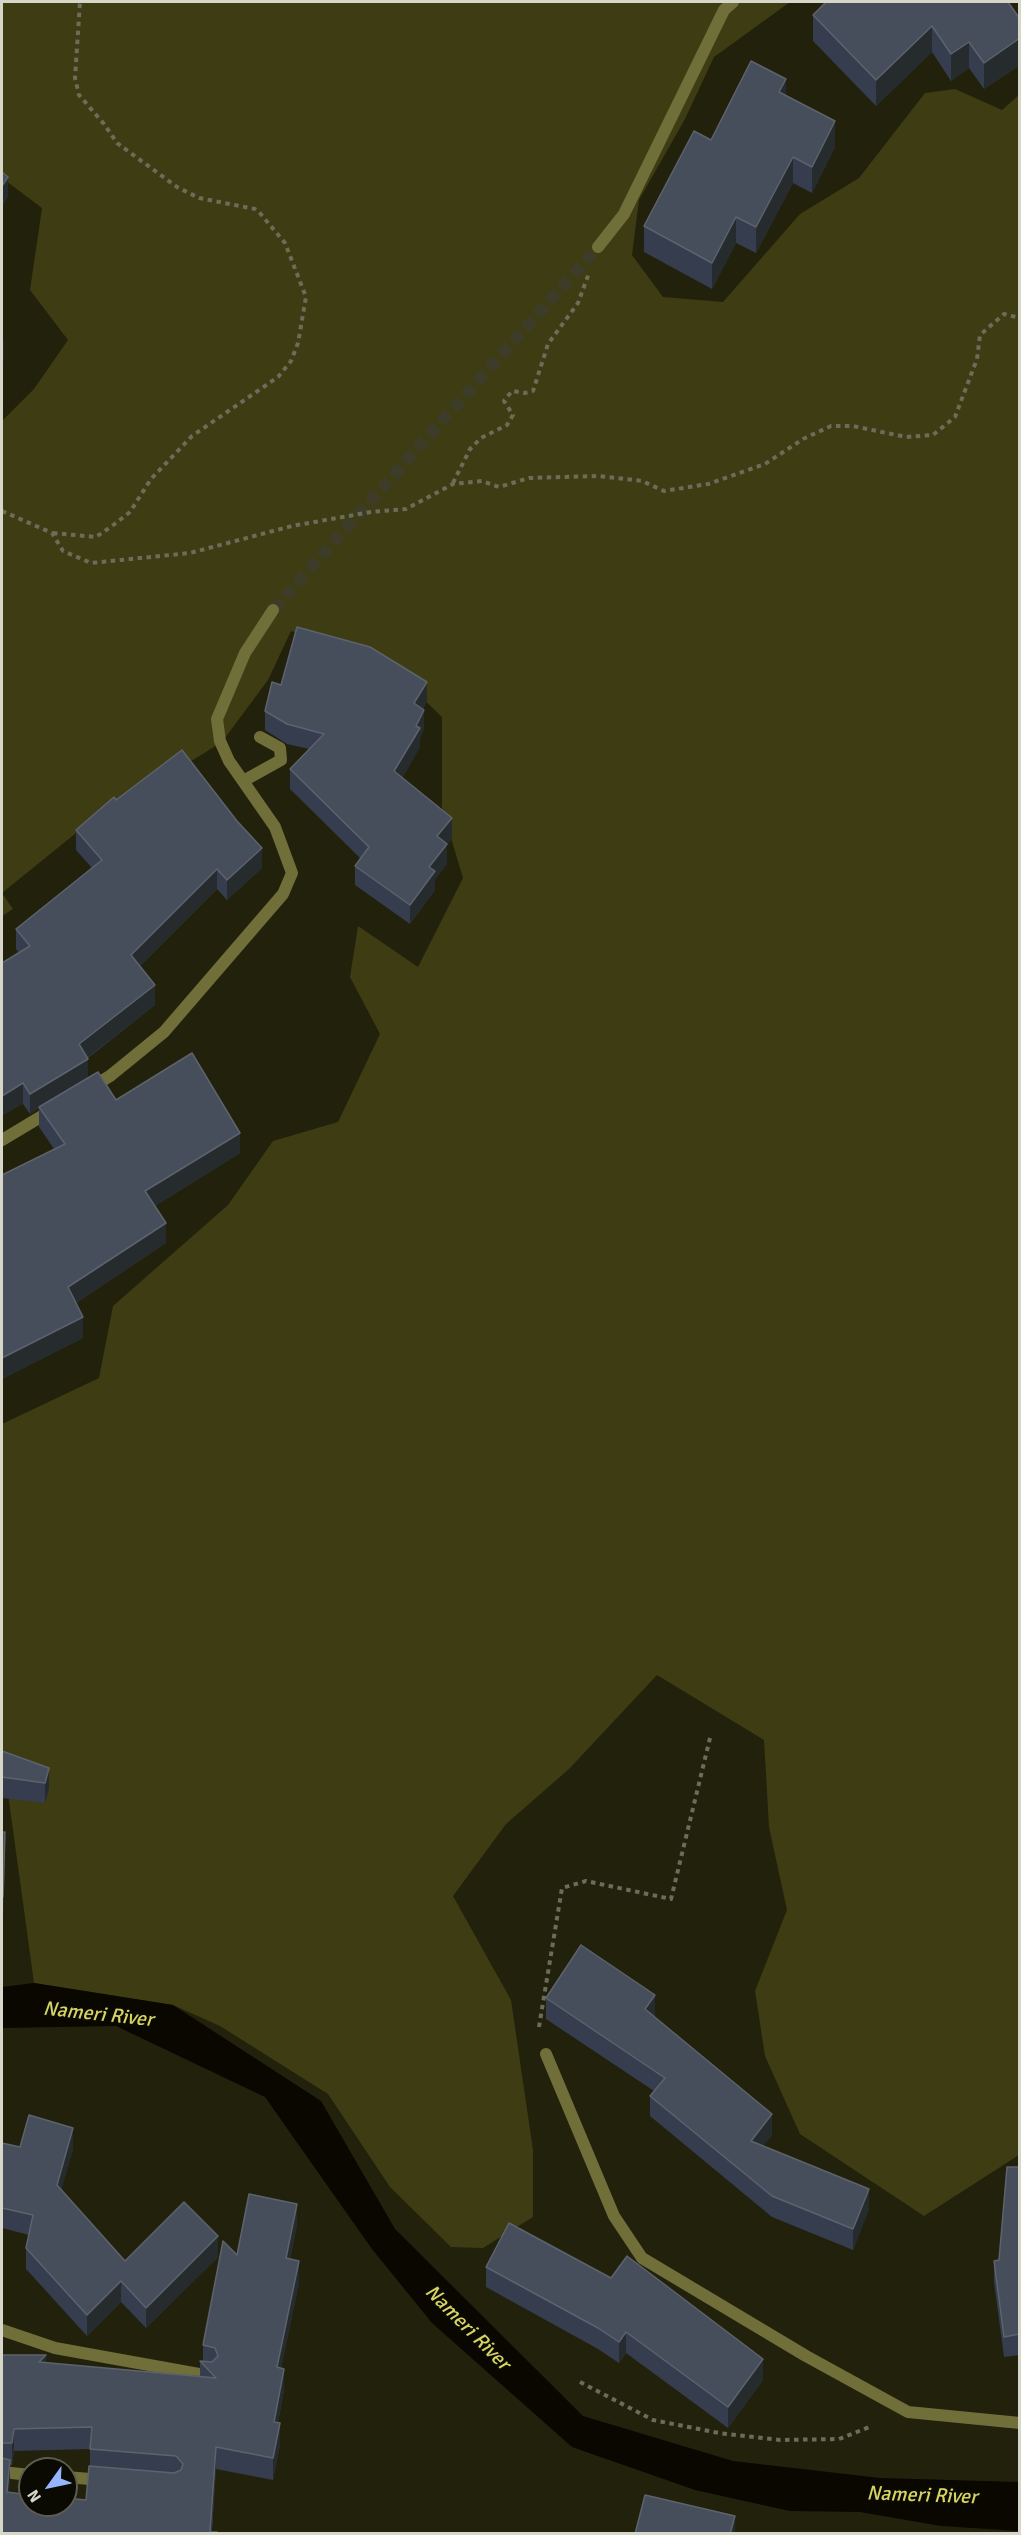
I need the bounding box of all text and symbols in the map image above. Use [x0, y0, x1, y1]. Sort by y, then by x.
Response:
water label: Nameri River [42, 1997, 154, 2033]
water label: Nameri River [419, 2280, 515, 2376]
north arrow [18, 2457, 78, 2517]
water label: Nameri River [866, 2482, 978, 2510]
text: N [23, 2486, 46, 2506]

